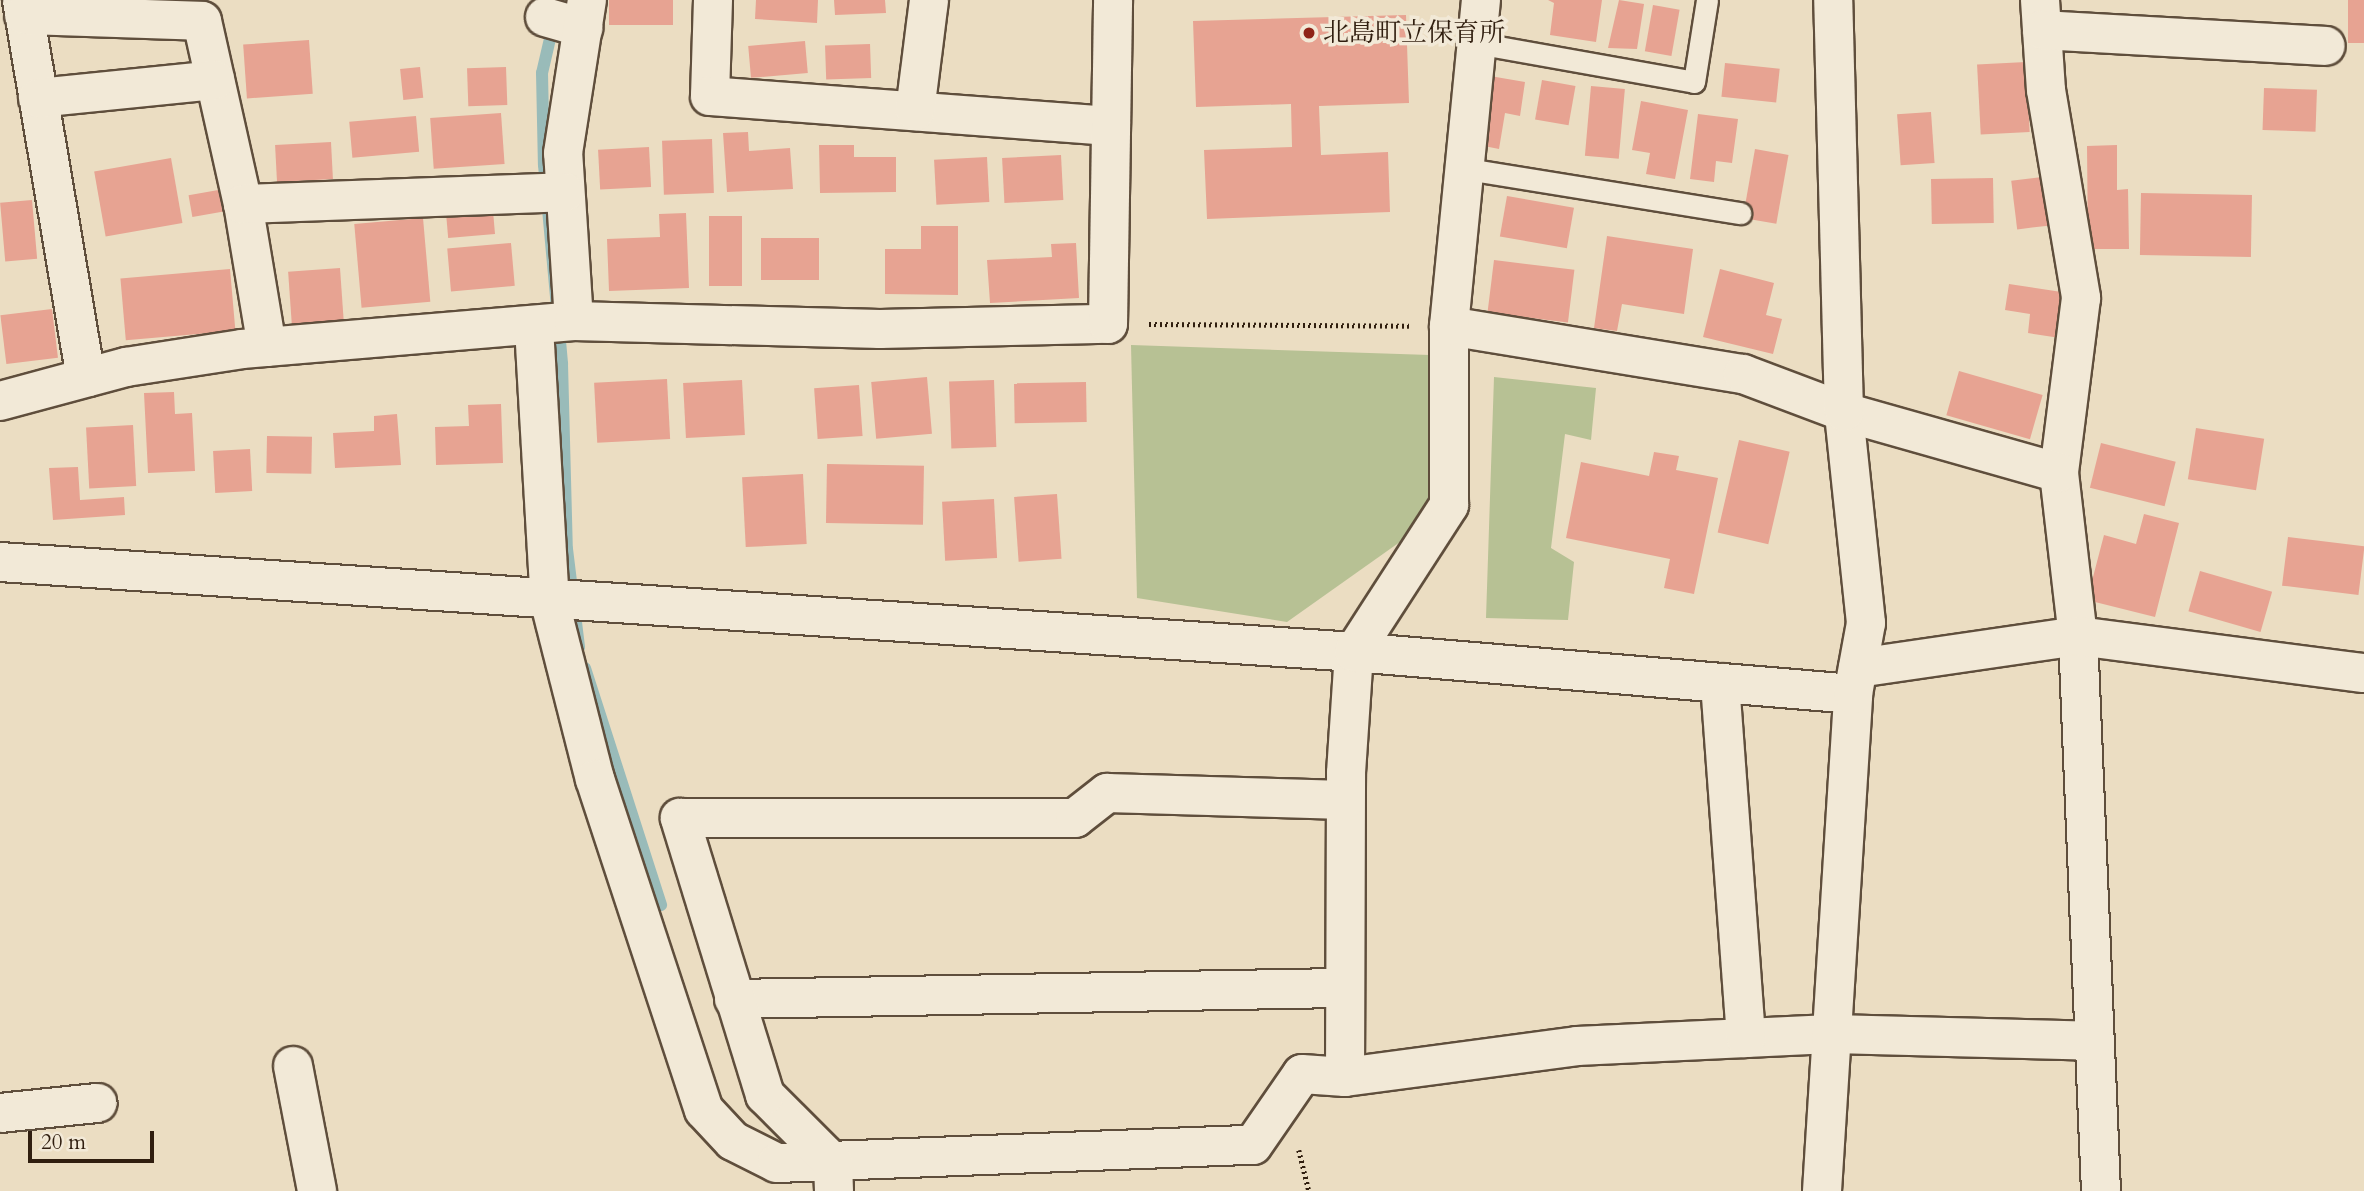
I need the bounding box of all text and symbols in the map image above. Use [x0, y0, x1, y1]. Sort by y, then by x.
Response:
place label: 北島町立保育所 [1323, 17, 1505, 49]
marker: 北島町立保育所 [1301, 25, 1317, 41]
scale bar [32, 1118, 158, 1162]
text: 20 m [41, 1128, 86, 1157]

